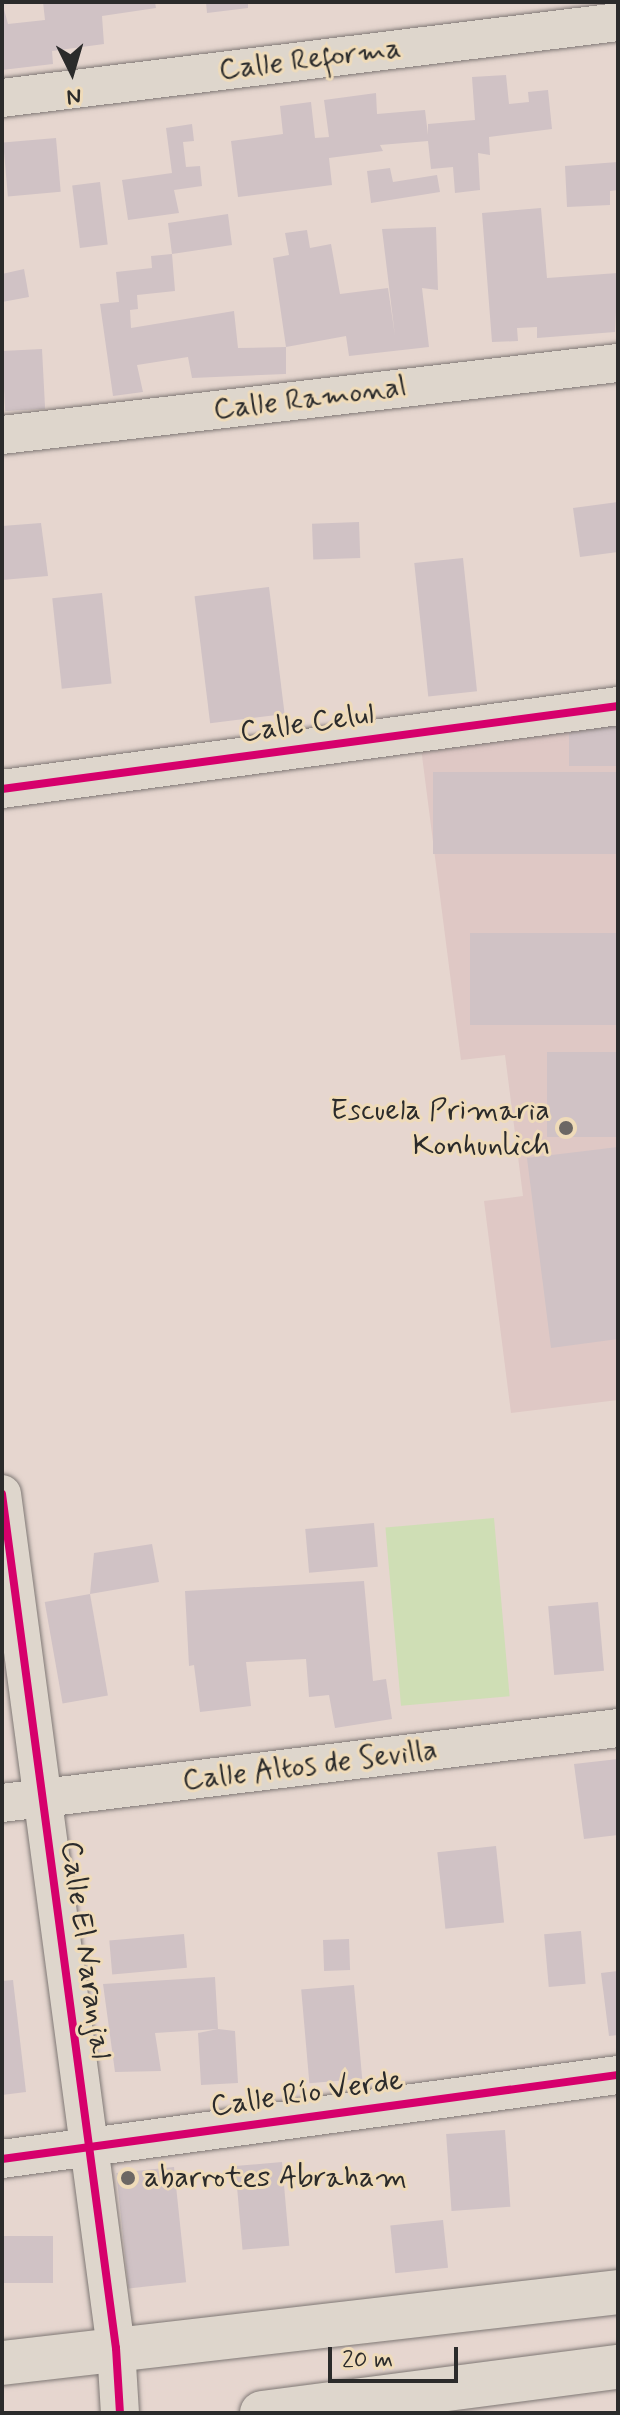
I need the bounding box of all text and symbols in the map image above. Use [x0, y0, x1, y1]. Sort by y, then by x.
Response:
street label: Calle Reforma [217, 31, 403, 89]
north arrow [32, 32, 112, 112]
text: N [66, 81, 83, 110]
street label: Calle Ramonal [211, 369, 409, 429]
street label: Calle Celul [239, 697, 375, 751]
place label: Escuela Primaria Konhunlich [332, 1093, 550, 1164]
marker: Escuela Primaria Konhunlich [557, 1119, 575, 1137]
street label: Calle Altos de Sevilla [178, 1732, 442, 1800]
street label: Calle El Naranjal [51, 1836, 119, 2064]
street label: Calle Río Verde [209, 2063, 405, 2125]
place label: abarrotes Abraham [144, 2160, 395, 2196]
marker: abarrotes Abraham [119, 2169, 137, 2187]
scale bar [332, 2331, 462, 2381]
text: 20 m [342, 2345, 393, 2376]

